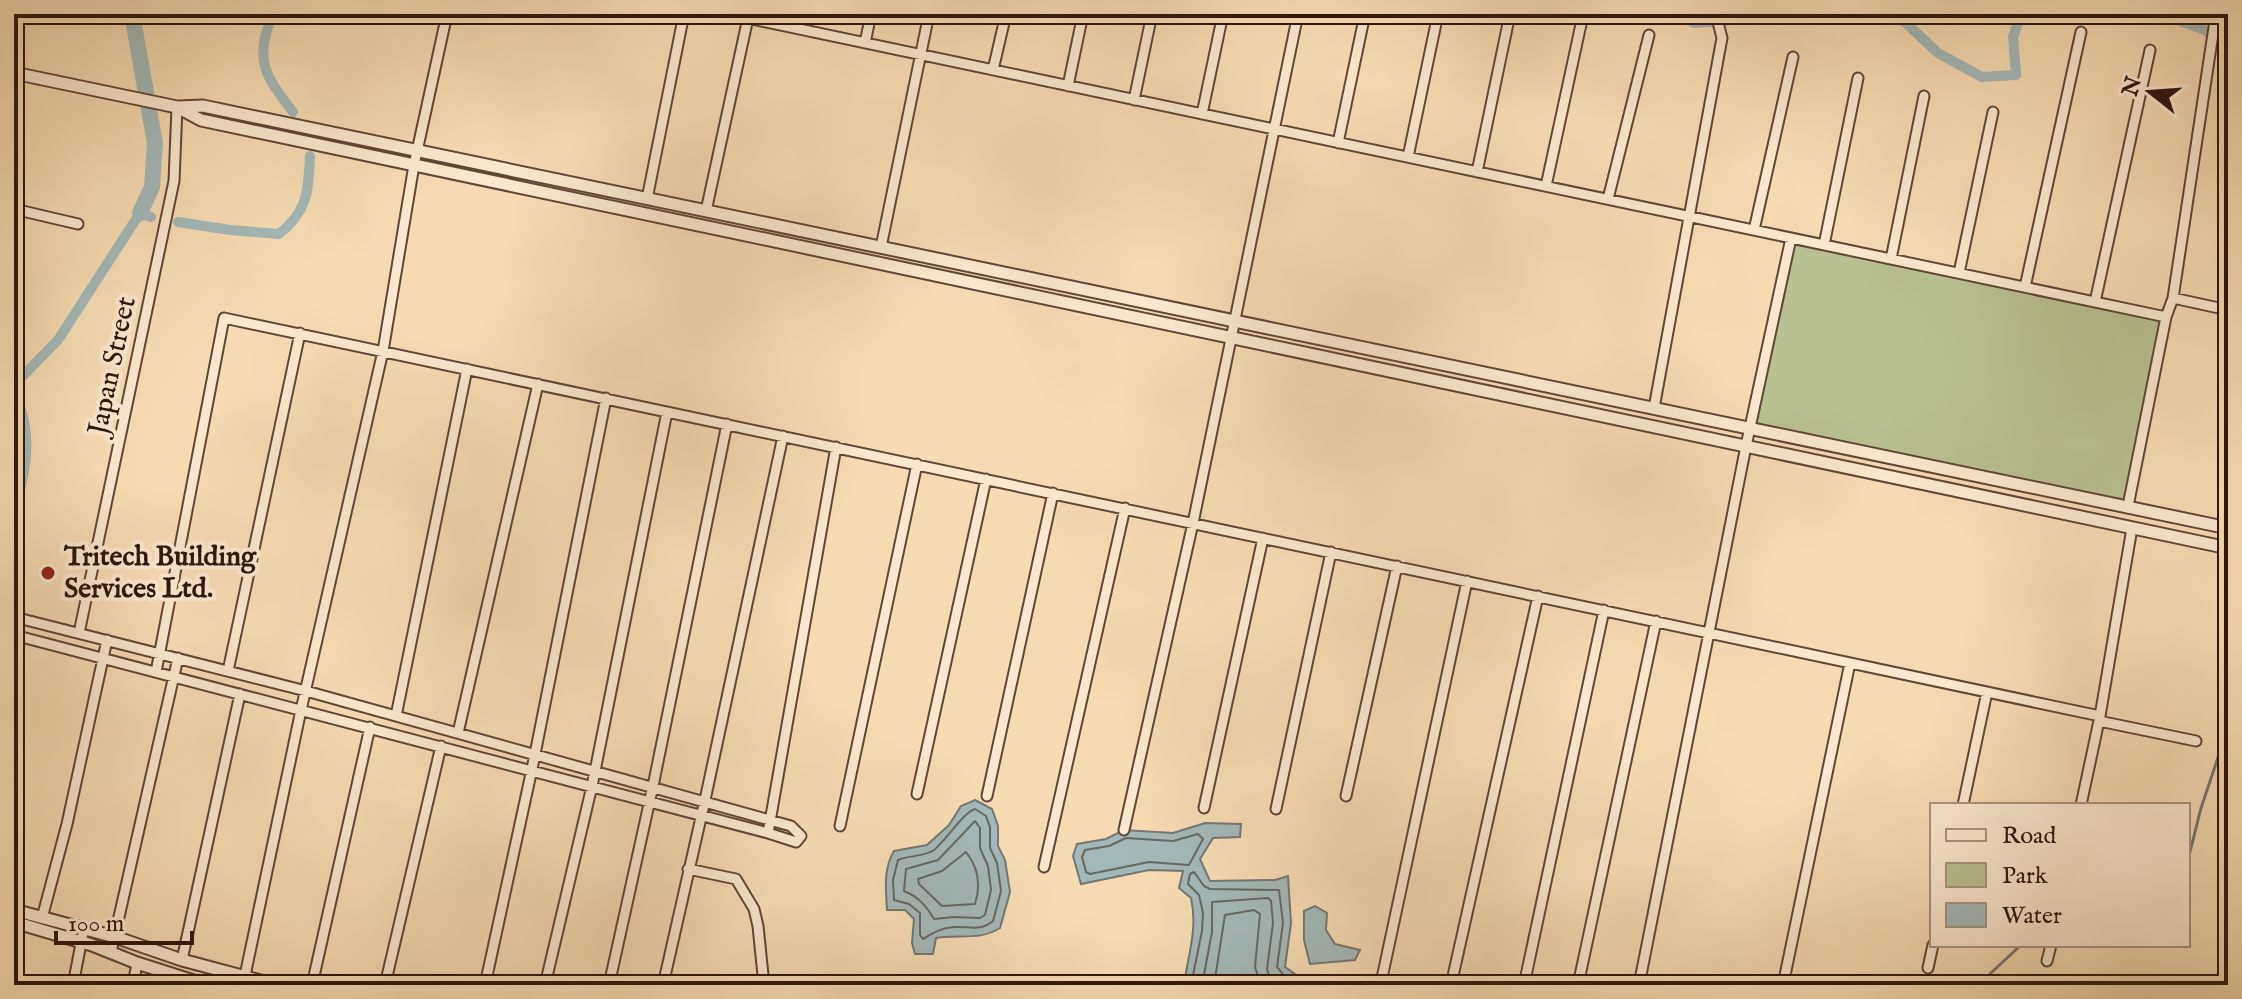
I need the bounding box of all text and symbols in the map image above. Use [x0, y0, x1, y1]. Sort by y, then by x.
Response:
north arrow [2110, 52, 2190, 132]
text: N [2116, 74, 2149, 101]
street label: Japan Street [81, 293, 145, 441]
place label: Tritech Building Services Ltd. [63, 540, 257, 607]
marker: Tritech Building Services Ltd. [39, 564, 57, 582]
legend [1930, 803, 2190, 947]
text: Road [2002, 821, 2056, 852]
text: Park [2002, 861, 2048, 892]
scale bar [56, 895, 192, 945]
text: Water [2002, 901, 2062, 932]
text: 100 m [68, 909, 124, 940]

